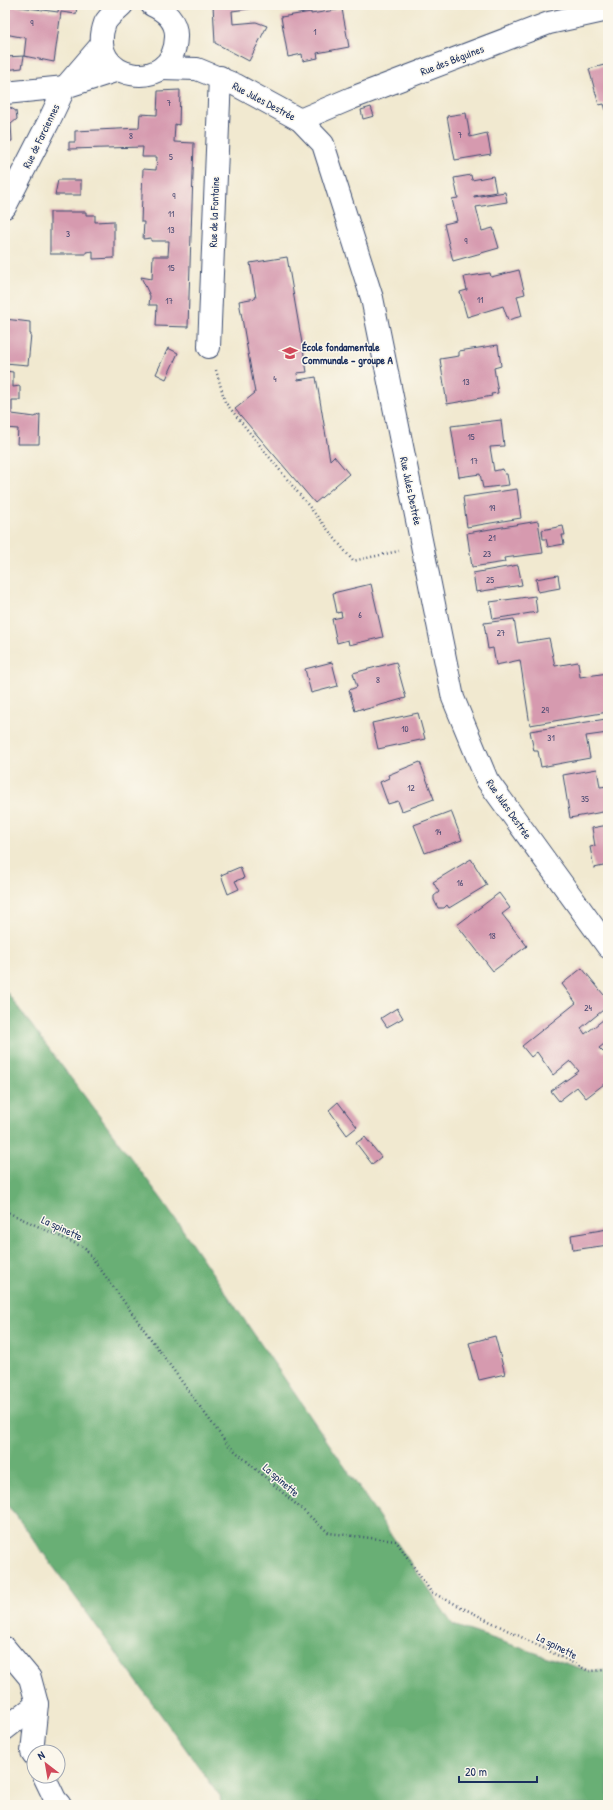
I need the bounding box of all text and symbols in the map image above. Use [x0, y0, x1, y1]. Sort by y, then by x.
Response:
house number: 9 [30, 17, 34, 29]
house number: 1 [313, 26, 317, 38]
street label: Rue des Béguines [418, 41, 486, 79]
street label: Rue Jules Destrée [230, 79, 298, 124]
house number: 7 [167, 97, 172, 109]
street label: Rue de Farciennes [19, 102, 63, 170]
house number: 7 [458, 129, 463, 141]
house number: 8 [129, 130, 133, 142]
house number: 5 [169, 151, 173, 163]
street label: Rue de la Fontaine [206, 176, 222, 248]
house number: 9 [172, 190, 176, 202]
house number: 11 [168, 208, 174, 220]
house number: 13 [167, 224, 175, 236]
house number: 3 [66, 228, 70, 240]
house number: 9 [464, 235, 468, 247]
house number: 15 [167, 262, 175, 274]
house number: 11 [477, 294, 483, 306]
house number: 17 [165, 295, 173, 307]
place label: École fondamentale Communale - groupe A [302, 340, 393, 368]
school or university icon: École fondamentale Communale - groupe A [281, 344, 299, 362]
house number: 4 [273, 373, 277, 385]
house number: 13 [462, 376, 470, 388]
house number: 15 [467, 431, 475, 443]
house number: 17 [470, 455, 478, 467]
street label: Rue Jules Destrée [397, 456, 425, 527]
house number: 19 [489, 502, 496, 514]
house number: 21 [488, 532, 496, 544]
house number: 23 [483, 548, 491, 560]
house number: 25 [486, 574, 494, 586]
house number: 6 [358, 609, 362, 621]
house number: 27 [497, 627, 506, 639]
house number: 8 [376, 674, 380, 686]
house number: 29 [541, 704, 549, 716]
house number: 10 [401, 723, 409, 735]
house number: 31 [547, 732, 555, 744]
street label: Rue Jules Destrée [483, 777, 535, 842]
house number: 12 [407, 782, 416, 794]
house number: 35 [581, 793, 589, 805]
house number: 14 [435, 826, 442, 838]
house number: 16 [457, 877, 464, 889]
house number: 18 [488, 930, 496, 942]
house number: 24 [584, 1002, 592, 1014]
street label: La spinette [39, 1212, 85, 1244]
street label: La spinette [260, 1460, 303, 1500]
street label: La spinette [534, 1630, 580, 1662]
north arrow [26, 1744, 66, 1784]
text: N [35, 1748, 47, 1763]
scale bar [459, 1758, 537, 1784]
text: 20 m [465, 1763, 487, 1780]

